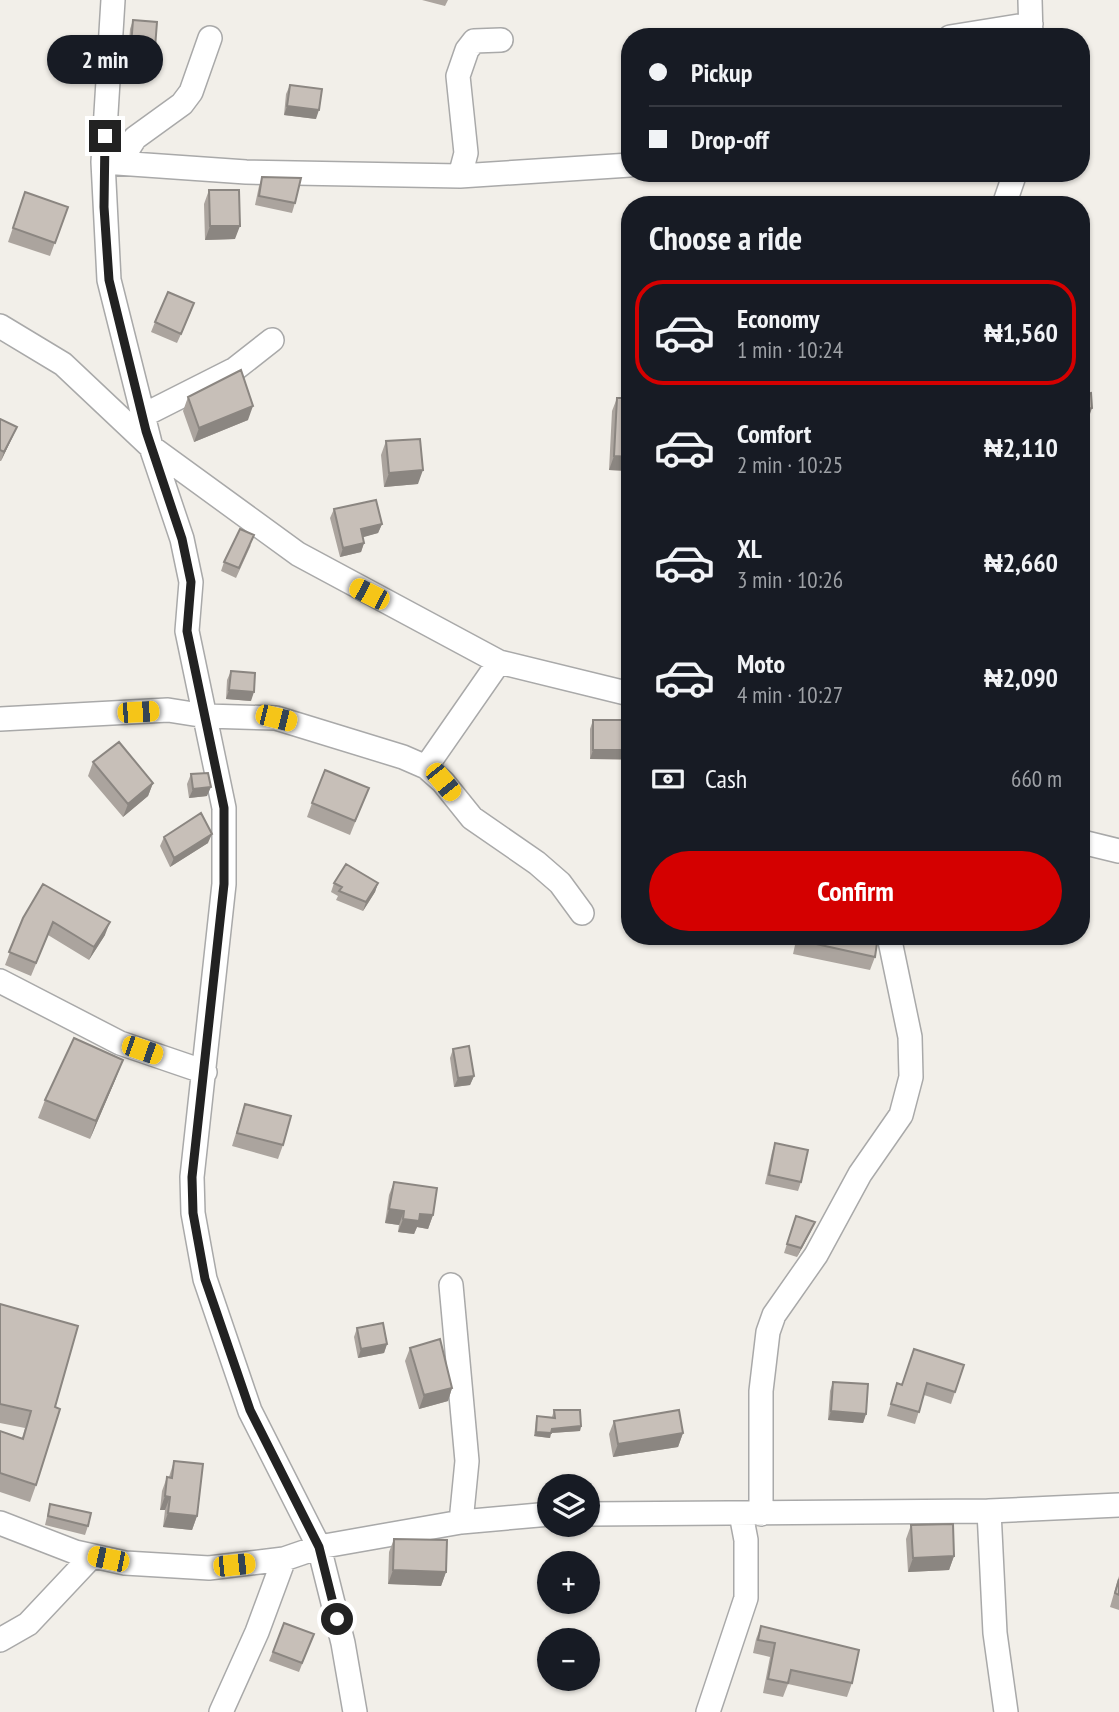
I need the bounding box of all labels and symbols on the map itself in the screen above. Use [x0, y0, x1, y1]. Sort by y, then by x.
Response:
callout: 2 min [47, 34, 163, 83]
route end [89, 120, 121, 152]
car [346, 575, 393, 613]
car [117, 700, 160, 724]
car [254, 703, 299, 733]
car [422, 759, 465, 805]
car [119, 1033, 166, 1067]
car [86, 1544, 131, 1574]
car [213, 1552, 256, 1578]
route start [321, 1603, 353, 1635]

